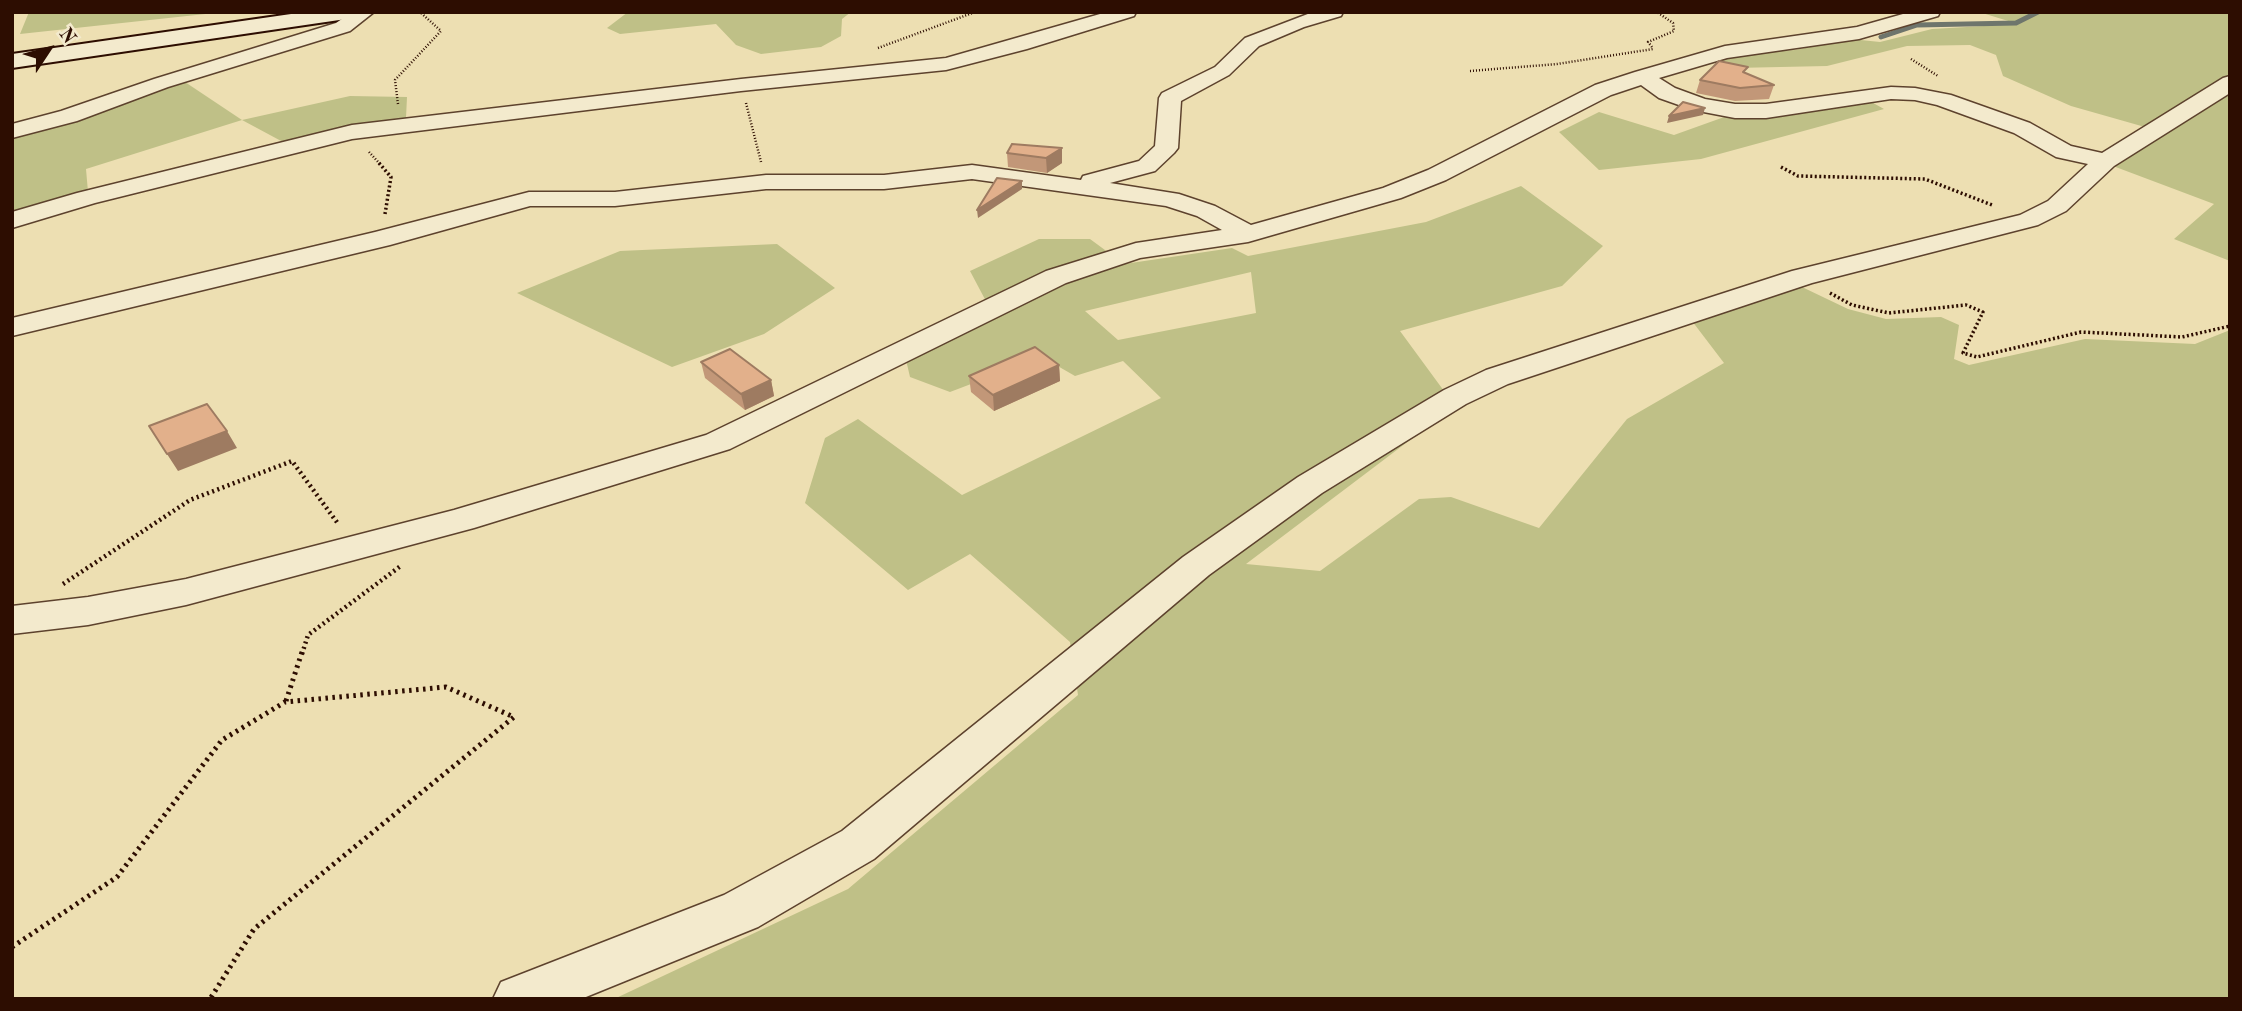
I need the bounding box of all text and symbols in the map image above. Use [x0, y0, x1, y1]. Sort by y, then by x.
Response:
north arrow [14, 14, 84, 84]
text: N [54, 25, 78, 48]

